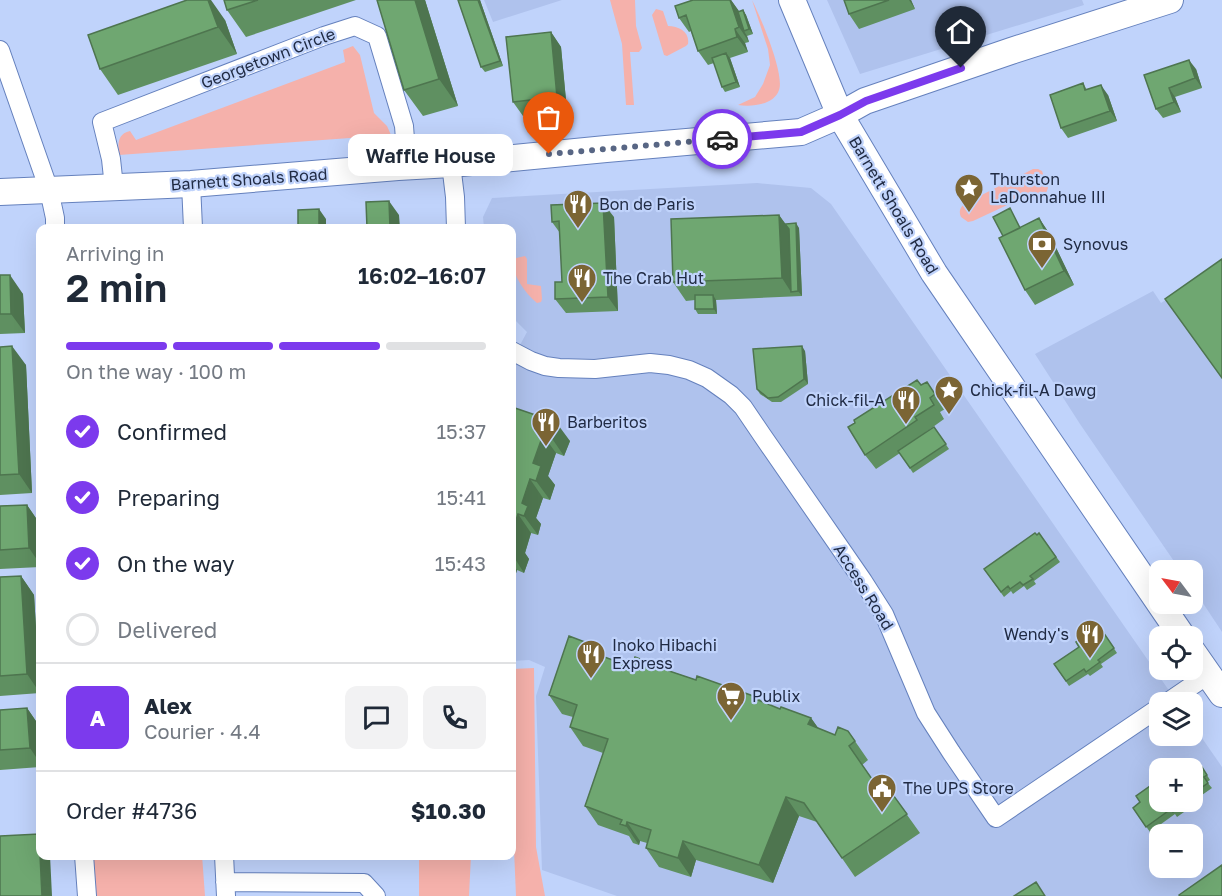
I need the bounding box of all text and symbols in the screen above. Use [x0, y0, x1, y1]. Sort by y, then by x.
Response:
pin [935, 6, 986, 68]
icon: home [944, 15, 977, 48]
street label: Georgetown Circle [198, 23, 338, 93]
pin [523, 92, 574, 154]
icon: bag [532, 101, 565, 134]
courier [692, 109, 752, 169]
icon: car [706, 123, 739, 156]
street label: Barnett Shoals Road [845, 132, 943, 278]
callout: Waffle House [348, 133, 513, 175]
text: Waffle House [366, 143, 495, 167]
street label: Barnett Shoals Road [170, 164, 328, 194]
place label: Thurston LaDonnahue III [990, 169, 1106, 207]
place icon: Thurston LaDonnahue III [953, 172, 985, 214]
restaurant icon: Bon de Paris [562, 188, 594, 230]
place label: Bon de Paris [599, 194, 695, 214]
bank icon: Synovus [1026, 228, 1058, 270]
place label: Synovus [1063, 234, 1128, 254]
text: Arriving in [66, 241, 164, 265]
text: 16:02–16:07 [358, 262, 486, 289]
restaurant icon: The Crab Hut [566, 262, 598, 304]
text: 2 min [66, 264, 167, 311]
place label: The Crab Hut [603, 268, 704, 288]
text: On the way · 100 m [66, 359, 246, 383]
place icon: Chick-fil-A Dawg [933, 374, 965, 416]
place label: Chick-fil-A Dawg [970, 380, 1096, 400]
restaurant icon: Chick-fil-A [890, 384, 922, 426]
place label: Chick-fil-A [805, 390, 885, 410]
restaurant icon: Barberitos [530, 406, 562, 448]
place label: Barberitos [567, 412, 647, 432]
icon: check [66, 415, 99, 448]
text: Confirmed [117, 418, 227, 445]
text: 15:37 [436, 419, 486, 443]
icon: check [66, 481, 99, 514]
text: Preparing [117, 484, 220, 511]
text: 15:41 [437, 485, 486, 509]
street label: Access Road [830, 540, 898, 634]
icon: check [66, 547, 99, 580]
text: On the way [117, 550, 235, 577]
text: 15:43 [435, 551, 486, 575]
north arrow [1149, 560, 1203, 614]
map controls [1149, 560, 1203, 878]
text: Delivered [117, 616, 217, 643]
restaurant icon: Wendy's [1074, 618, 1106, 660]
place label: Wendy's [1004, 624, 1069, 644]
button: locate [1149, 626, 1203, 680]
place label: Inoko Hibachi Express [612, 635, 717, 673]
restaurant icon: Inoko Hibachi Express [575, 638, 607, 680]
supermarket icon: Publix [715, 680, 747, 722]
button: chat [345, 686, 408, 749]
button: phone [423, 686, 486, 749]
place label: Publix [752, 686, 800, 706]
text: Alex [144, 692, 192, 719]
button: layers [1149, 692, 1203, 746]
text: A [90, 704, 105, 731]
text: Courier · 4.4 [144, 719, 261, 743]
button: + [1149, 758, 1203, 812]
public building icon: The UPS Store [866, 772, 898, 814]
place label: The UPS Store [903, 778, 1014, 798]
text: Order #4736 [66, 797, 197, 824]
text: $10.30 [411, 797, 486, 824]
button: − [1149, 824, 1203, 878]

